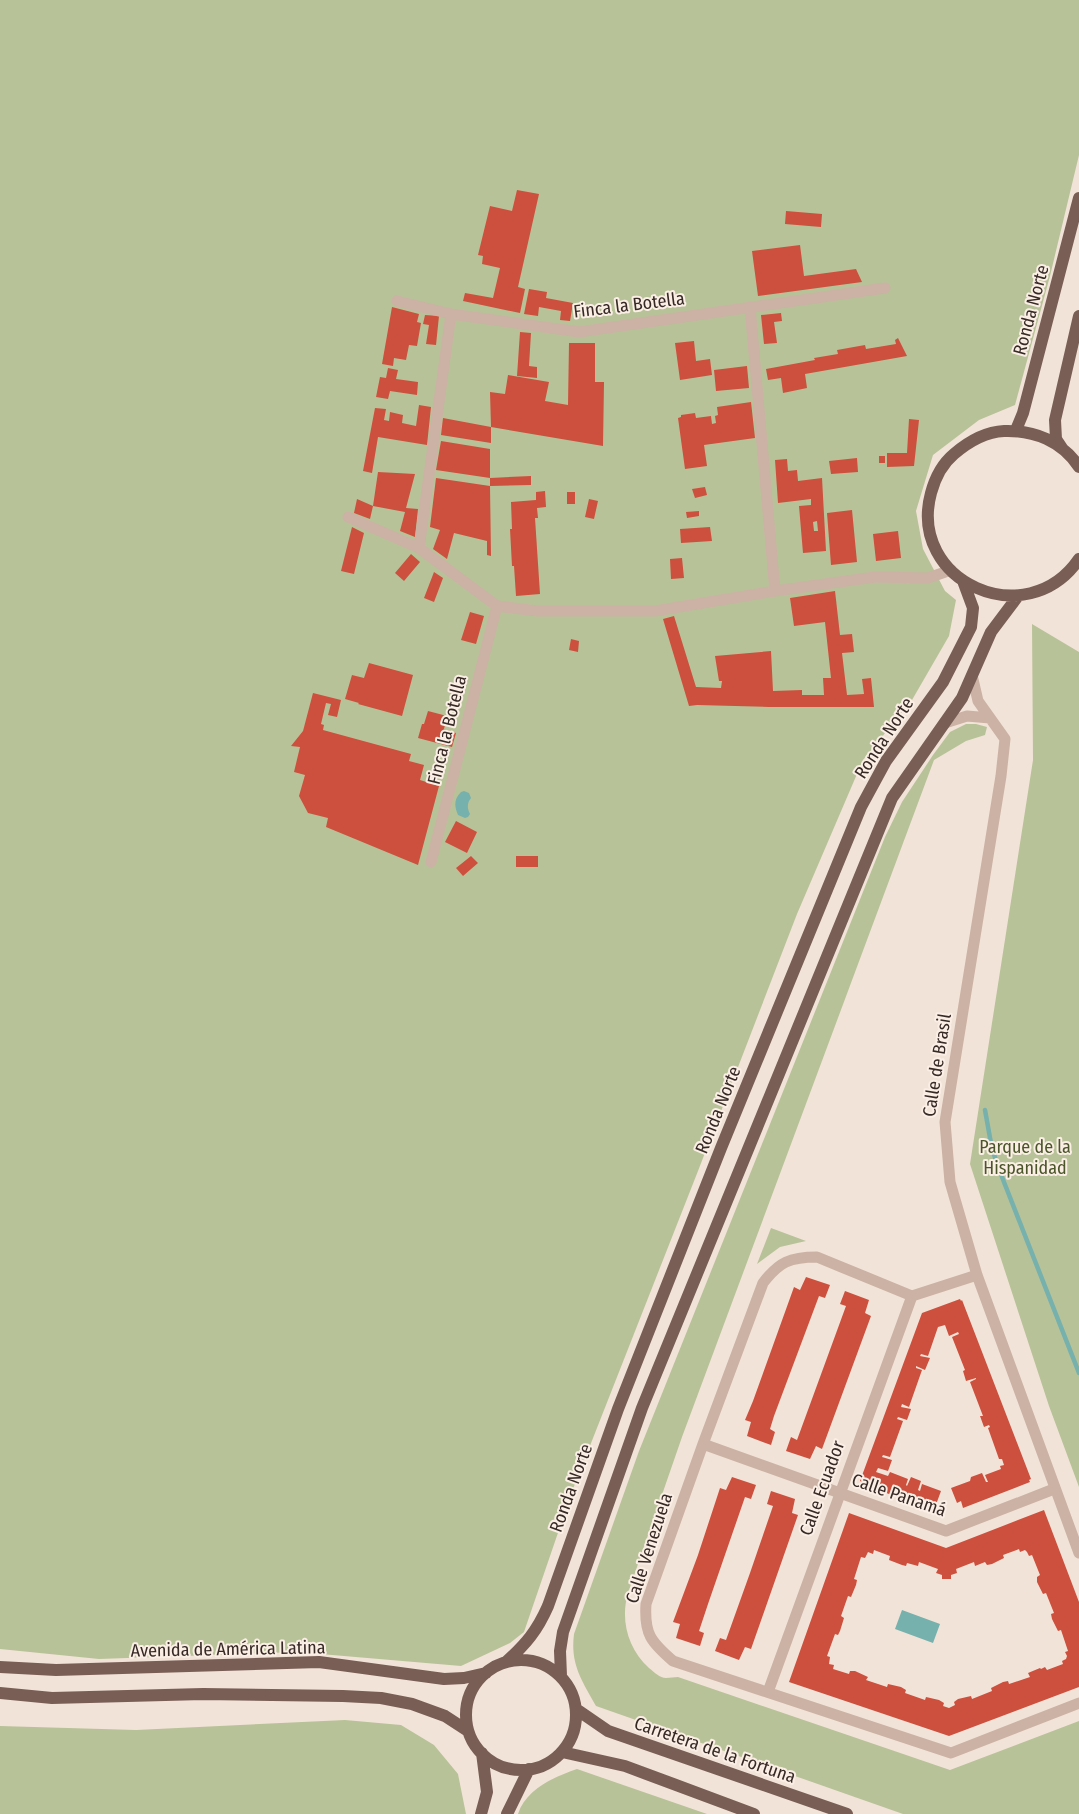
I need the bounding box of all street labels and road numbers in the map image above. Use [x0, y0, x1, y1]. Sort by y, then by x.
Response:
street label: Ronda Norte [1008, 262, 1054, 357]
street label: Finca la Botella [572, 287, 686, 323]
street label: Finca la Botella [423, 673, 471, 787]
street label: Ronda Norte [850, 693, 918, 783]
street label: Calle de Brasil [918, 1012, 956, 1118]
street label: Ronda Norte [690, 1063, 746, 1157]
street label: Calle Ecuador [795, 1437, 850, 1538]
street label: Ronda Norte [545, 1441, 597, 1535]
street label: Calle Panamá [849, 1469, 949, 1521]
street label: Calle Venezuela [621, 1490, 677, 1606]
street label: Avenida de América Latina [130, 1636, 326, 1662]
street label: Carretera de la Fortuna [631, 1712, 799, 1788]

